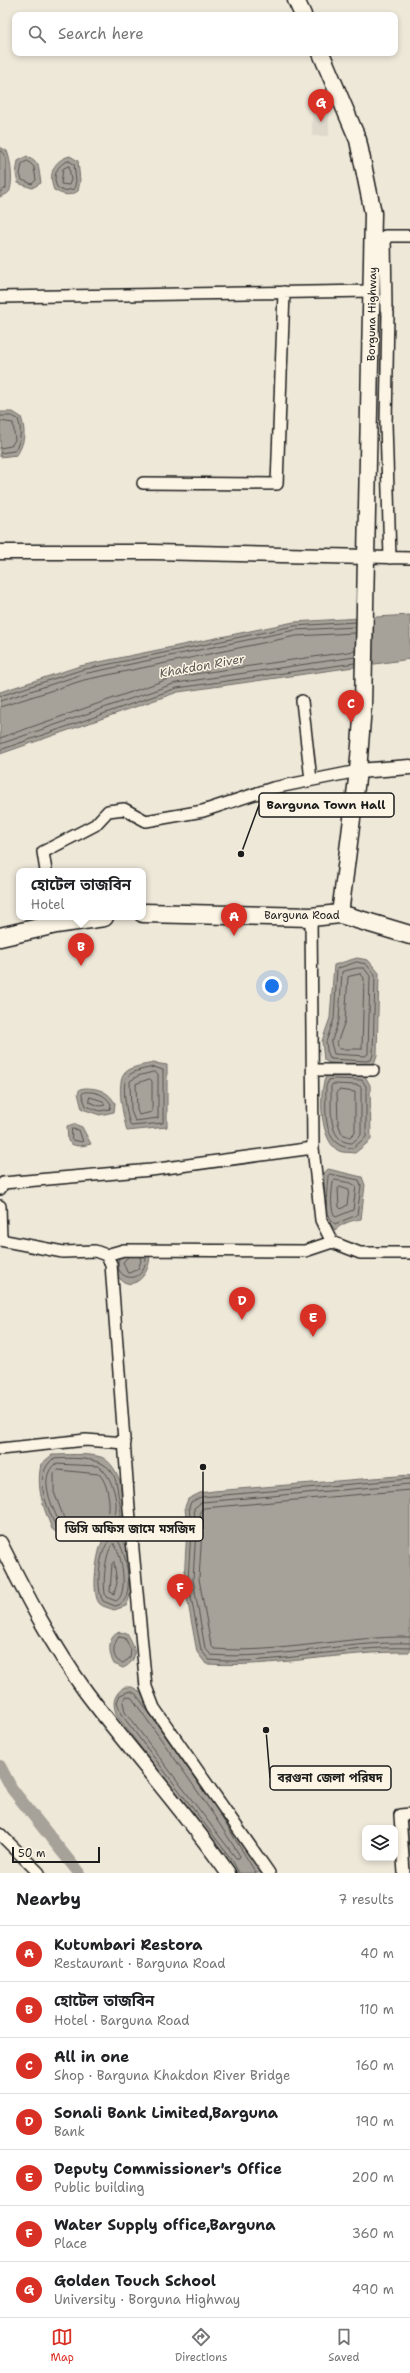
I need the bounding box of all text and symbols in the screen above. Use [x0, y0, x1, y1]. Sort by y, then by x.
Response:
search box [12, 12, 398, 56]
icon: search [26, 23, 48, 45]
text: Search here [58, 24, 144, 44]
pin: G [308, 89, 334, 122]
street label: Borguna Highway [364, 267, 380, 361]
water label: Khakdon River [158, 651, 246, 681]
pin: C [338, 690, 364, 723]
callout: Barguna Town Hall [259, 793, 394, 817]
text: Barguna Town Hall [267, 797, 385, 813]
popup [16, 868, 146, 920]
text: হোটেল তাজবিন [31, 875, 131, 895]
text: Hotel [31, 896, 65, 913]
pin: A [221, 903, 247, 936]
street label: Barguna Road [264, 908, 340, 923]
pin: B [68, 933, 94, 966]
your location [262, 976, 282, 996]
pin: D [229, 1287, 255, 1320]
pin: E [300, 1304, 326, 1337]
callout: ডিসি অফিস জামে মসজিদ [56, 1517, 203, 1541]
text: ডিসি অফিস জামে মসজিদ [64, 1521, 195, 1537]
pin: F [167, 1574, 193, 1607]
callout: বরগুনা জেলা পরিষদ [270, 1766, 391, 1790]
text: বরগুনা জেলা পরিষদ [276, 1770, 383, 1786]
map controls [362, 1825, 398, 1861]
button: layers [362, 1825, 398, 1861]
scale bar [12, 1845, 100, 1864]
text: 50 m [18, 1846, 46, 1861]
text: Nearby [16, 1888, 81, 1910]
text: 7 results [338, 1891, 394, 1908]
text: Kutumbari Restora [54, 1935, 202, 1955]
text: A [24, 1945, 34, 1962]
text: 40 m [360, 1945, 394, 1962]
text: Restaurant · Barguna Road [54, 1955, 225, 1972]
text: হোটেল তাজবিন [54, 1991, 154, 2011]
text: B [25, 2001, 33, 2018]
text: 110 m [359, 2001, 394, 2018]
text: Hotel · Barguna Road [54, 2012, 190, 2029]
text: All in one [54, 2047, 129, 2067]
text: C [25, 2057, 33, 2074]
text: 160 m [356, 2057, 394, 2074]
text: Shop · Barguna Khakdon River Bridge [54, 2067, 290, 2084]
text: Sonali Bank Limited,Barguna [54, 2103, 278, 2123]
text: D [24, 2113, 34, 2130]
text: 190 m [355, 2113, 394, 2130]
text: Bank [54, 2123, 85, 2140]
text: Deputy Commissioner's Office [54, 2159, 282, 2179]
text: E [25, 2169, 33, 2186]
text: 200 m [352, 2169, 394, 2186]
text: Public building [54, 2179, 145, 2196]
text: Water Supply office,Barguna [54, 2215, 275, 2235]
text: F [25, 2225, 33, 2242]
text: 360 m [352, 2225, 394, 2242]
text: Place [54, 2235, 87, 2252]
text: Golden Touch School [54, 2271, 216, 2291]
text: G [24, 2281, 34, 2298]
text: 490 m [352, 2281, 394, 2298]
text: University · Borguna Highway [54, 2291, 240, 2308]
tab: Map [50, 2326, 74, 2365]
tab: Directions [175, 2326, 227, 2365]
tab: Saved [328, 2326, 360, 2365]

